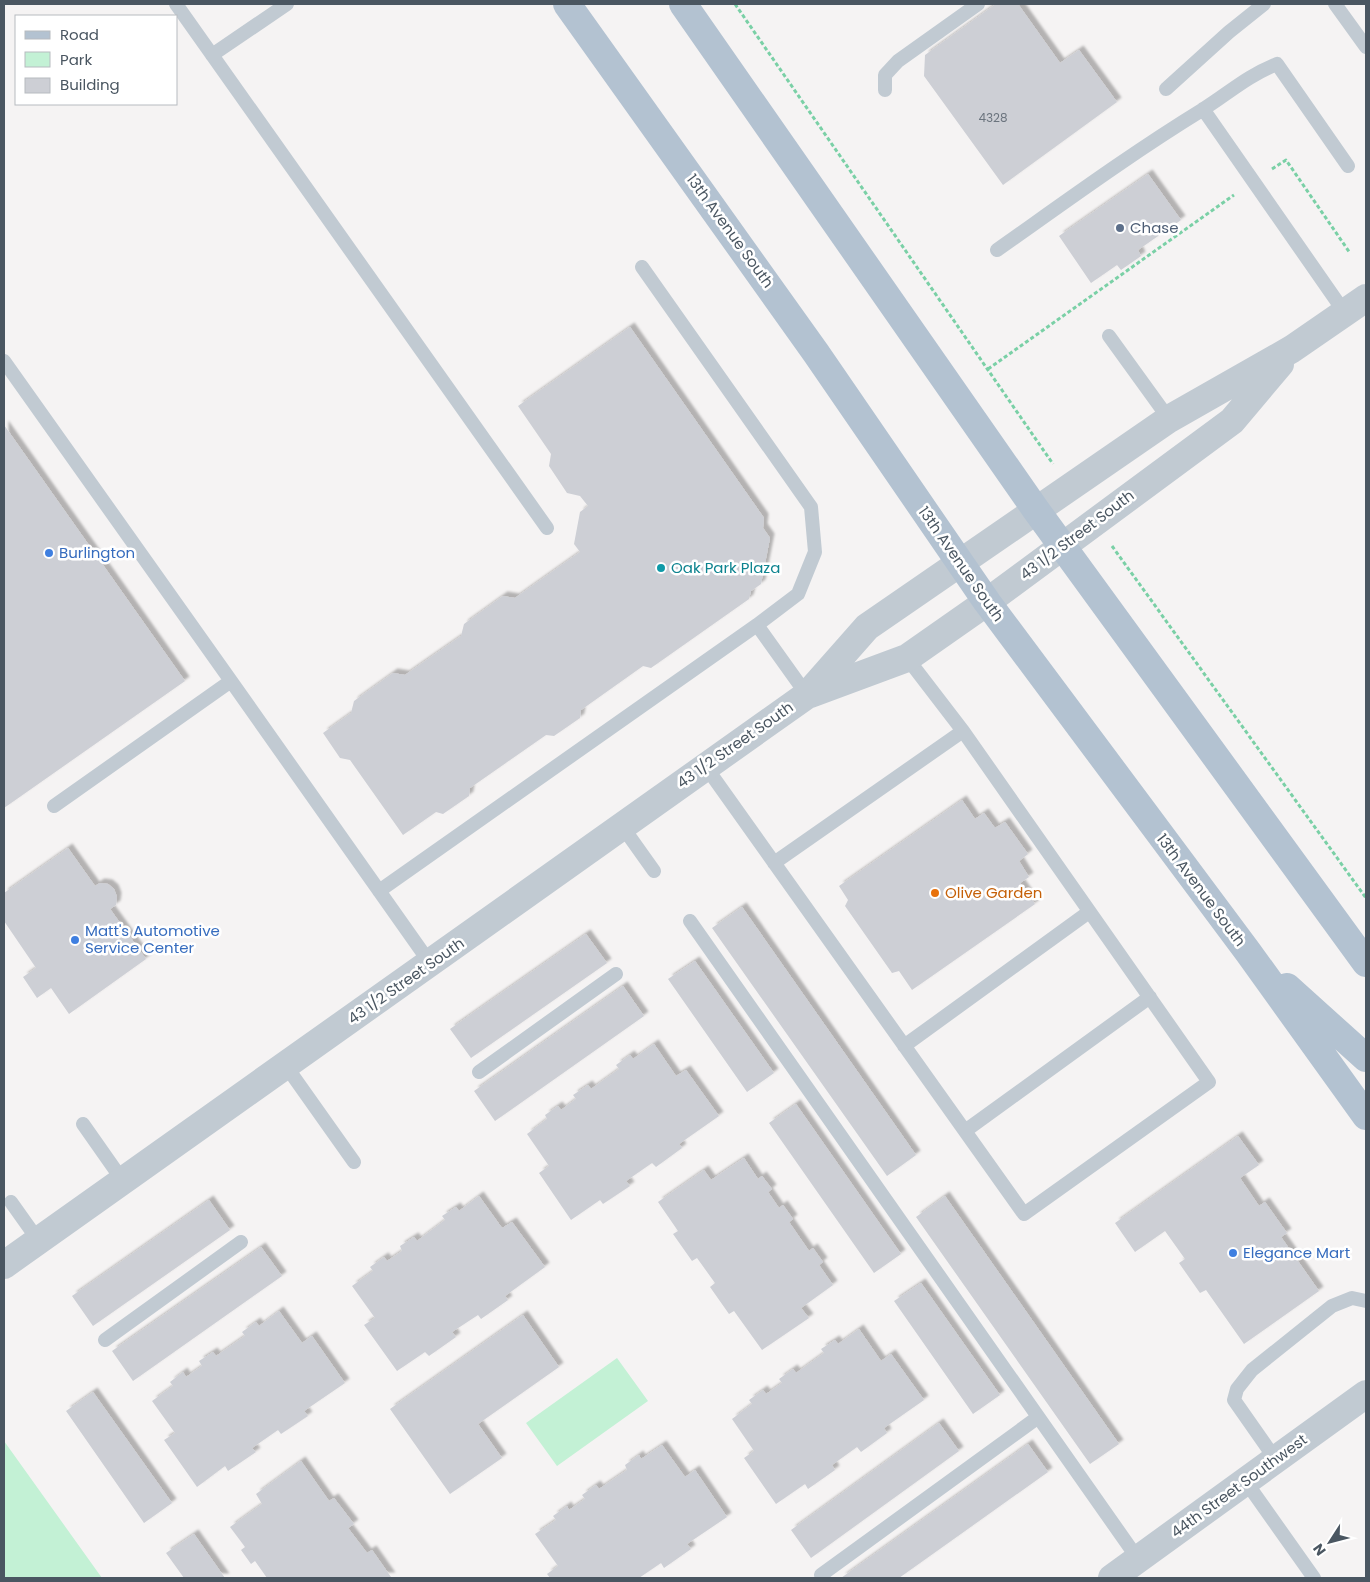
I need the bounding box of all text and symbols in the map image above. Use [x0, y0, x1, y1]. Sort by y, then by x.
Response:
legend [15, 15, 178, 105]
text: Road [60, 24, 99, 45]
text: Park [60, 49, 92, 70]
text: Building [60, 74, 120, 95]
house number: 4328 [978, 109, 1008, 126]
street label: 13th Avenue South [682, 169, 779, 292]
place label: Chase [1130, 217, 1178, 238]
marker: Chase [1114, 222, 1126, 234]
street label: 43 1/2 Street South [1015, 485, 1138, 584]
street label: 13th Avenue South [914, 502, 1009, 625]
place label: Burlington [59, 542, 135, 563]
marker: Burlington [43, 547, 55, 559]
place label: Oak Park Plaza [671, 557, 780, 578]
marker: Oak Park Plaza [655, 562, 667, 574]
street label: 43 1/2 Street South [672, 696, 797, 793]
street label: 13th Avenue South [1152, 829, 1251, 950]
place label: Olive Garden [945, 882, 1042, 903]
marker: Olive Garden [929, 887, 941, 899]
place label: Matt's Automotive Service Center [85, 920, 220, 958]
street label: 43 1/2 Street South [343, 932, 468, 1029]
marker: Matt's Automotive Service Center [69, 934, 81, 946]
place label: Elegance Mart [1243, 1242, 1350, 1263]
marker: Elegance Mart [1227, 1247, 1239, 1259]
street label: 44th Street Southwest [1166, 1429, 1311, 1542]
north arrow [1305, 1517, 1355, 1567]
text: N [1308, 1540, 1331, 1560]

